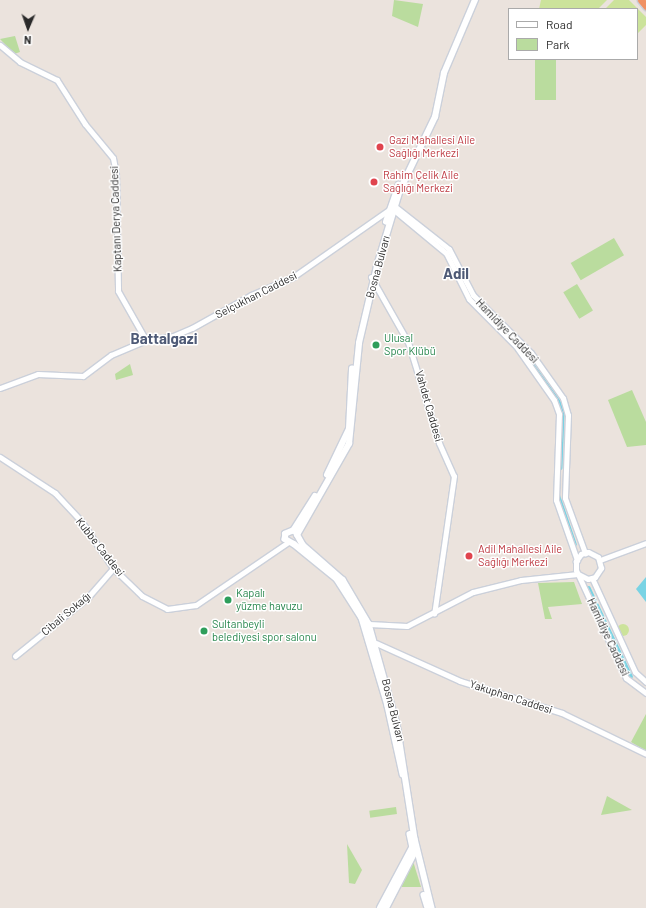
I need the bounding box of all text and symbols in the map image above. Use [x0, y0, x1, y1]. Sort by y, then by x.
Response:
north arrow [8, 8, 48, 48]
legend [508, 8, 638, 60]
text: Road [546, 17, 573, 31]
text: N [24, 34, 31, 47]
text: Park [546, 37, 570, 51]
place label: Gazi Mahallesi Aile Sağlığı Merkezi [389, 134, 475, 160]
marker: Gazi Mahallesi Aile Sağlığı Merkezi [374, 141, 386, 153]
street label: Kaptanı Derya Caddesi [108, 166, 124, 272]
place label: Rahim Çelik Aile Sağlığı Merkezi [383, 169, 459, 195]
marker: Rahim Çelik Aile Sağlığı Merkezi [368, 176, 380, 188]
street label: Bosna Bulvarı [363, 234, 393, 300]
district label: Adil [443, 265, 469, 283]
street label: Selçukhan Caddesi [213, 269, 299, 321]
street label: Hamidiye Caddesi [473, 296, 541, 366]
district label: Battalgazi [131, 330, 197, 348]
place label: Ulusal Spor Klübü [384, 332, 436, 358]
marker: Ulusal Spor Klübü [371, 340, 381, 350]
street label: Vahdet Caddesi [413, 369, 445, 443]
street label: Kubbe Caddesi [73, 515, 127, 579]
place label: Adil Mahallesi Aile Sağlığı Merkezi [478, 543, 562, 569]
marker: Adil Mahallesi Aile Sağlığı Merkezi [463, 550, 475, 562]
place label: Kapalı yüzme havuzu [236, 587, 302, 613]
street label: Cibali Sokağı [39, 590, 93, 638]
marker: Kapalı yüzme havuzu [223, 595, 233, 605]
street label: Hamidiye Caddesi [584, 596, 632, 678]
place label: Sultanbeyli belediyesi spor salonu [212, 618, 317, 644]
marker: Sultanbeyli belediyesi spor salonu [199, 626, 209, 636]
street label: Bosna Bulvarı [379, 677, 407, 743]
street label: Yakuphan Caddesi [468, 677, 554, 717]

